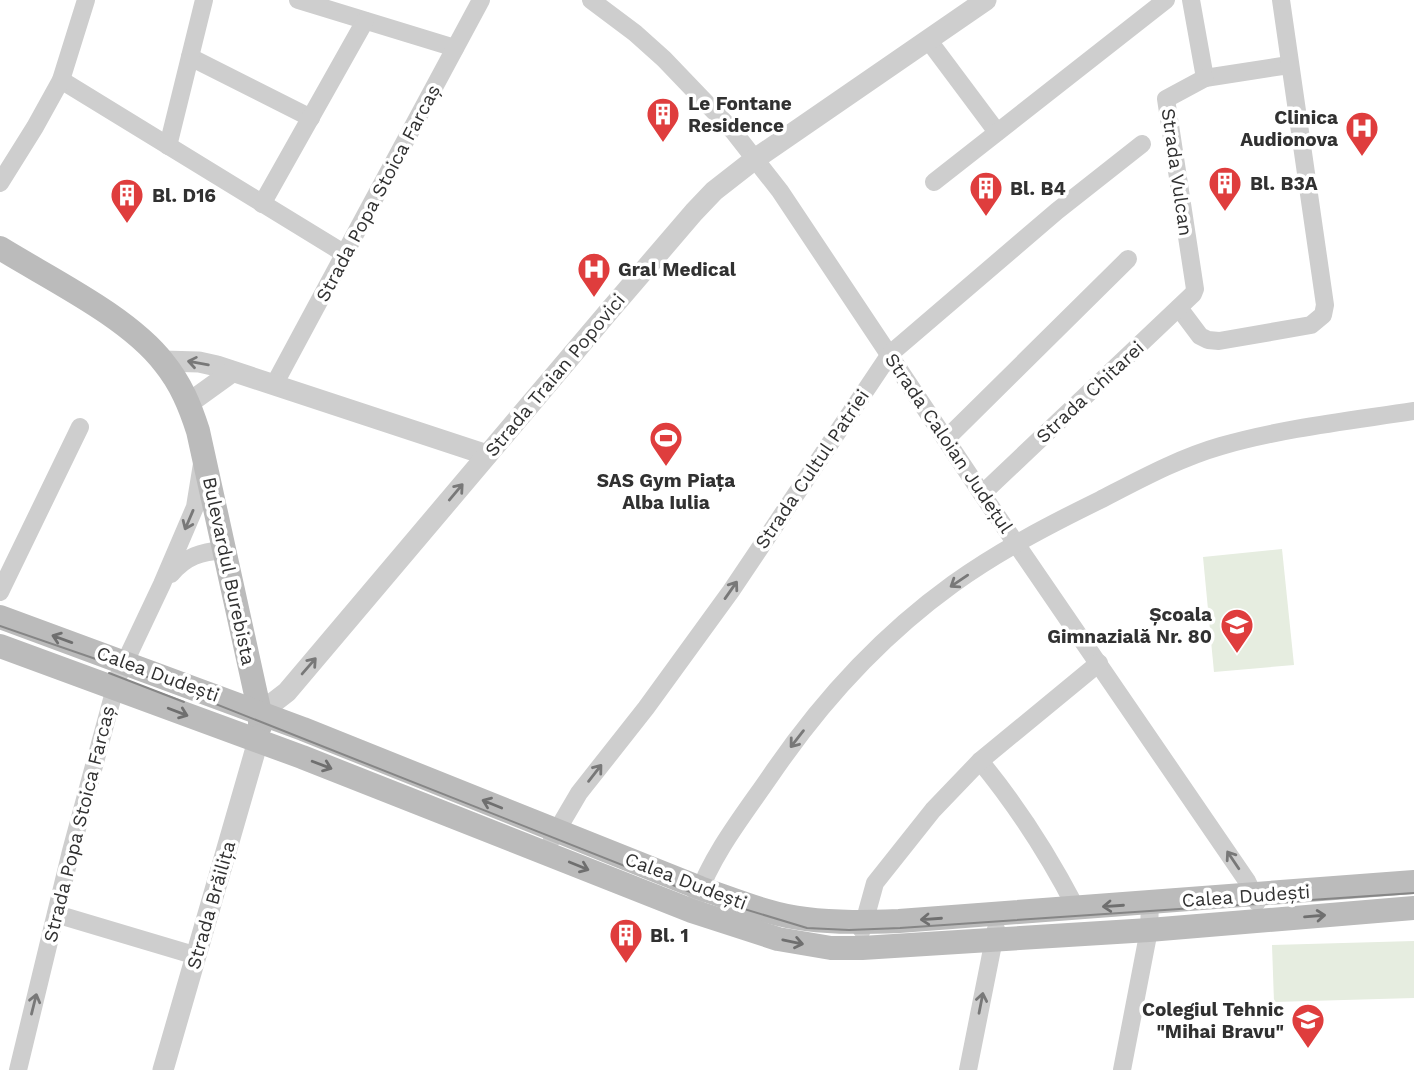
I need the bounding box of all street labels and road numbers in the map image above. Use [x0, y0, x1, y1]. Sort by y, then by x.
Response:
street label: Strada Popa Stoica Farcaș [311, 80, 445, 306]
street label: Strada Vulcan [1157, 107, 1197, 237]
street label: Strada Traian Popovici [480, 289, 630, 461]
street label: Strada Chitarei [1031, 336, 1149, 448]
street label: Strada Caloian Județul [880, 349, 1018, 537]
street label: Strada Cultul Patriei [750, 385, 874, 553]
street label: Bulevardul Burebista [198, 475, 260, 668]
street label: Calea Dudești [94, 641, 222, 707]
street label: Strada Popa Stoica Farcaș [38, 703, 120, 945]
street label: Strada Brăilița [182, 838, 240, 972]
street label: Calea Dudești [622, 847, 750, 915]
street label: Calea Dudești [1181, 880, 1311, 912]

